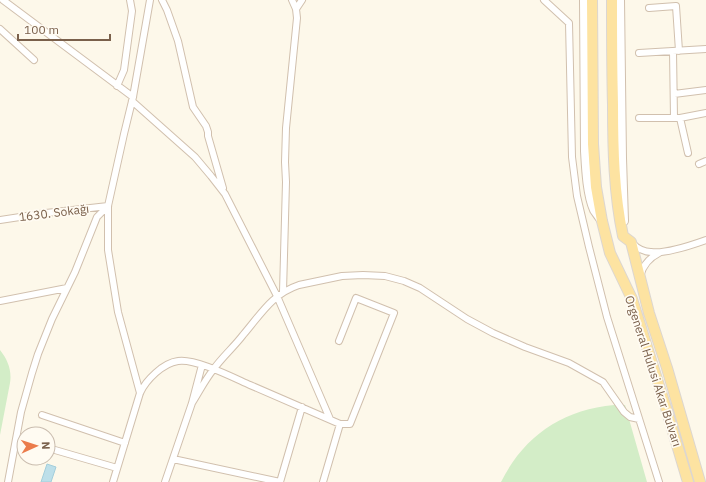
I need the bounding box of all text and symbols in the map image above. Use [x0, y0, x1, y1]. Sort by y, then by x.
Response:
scale bar [18, 16, 110, 42]
text: 100 m [24, 22, 59, 37]
street label: 1630. Sokağı [18, 201, 90, 224]
street label: Orgeneral Hulusi Akar Bulvarı [622, 293, 685, 448]
north arrow [16, 426, 56, 466]
text: N [39, 441, 53, 450]

